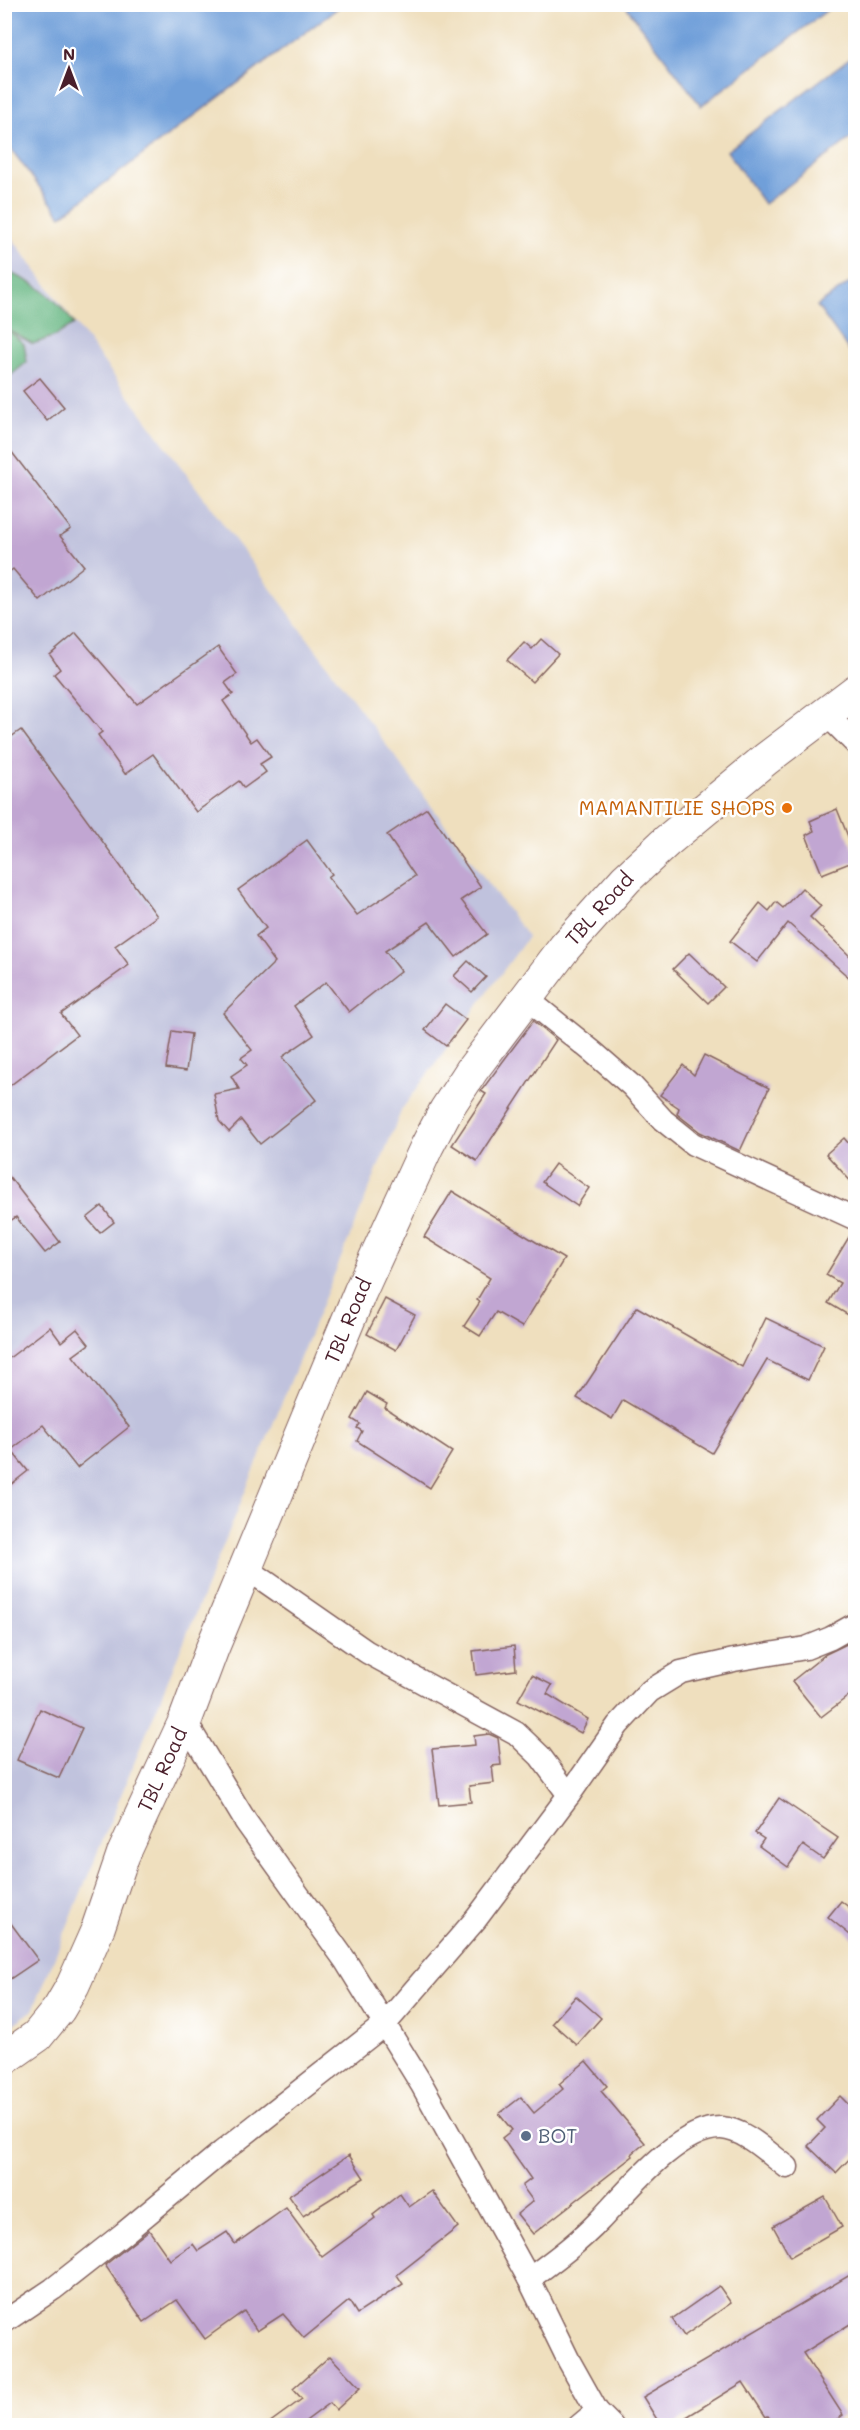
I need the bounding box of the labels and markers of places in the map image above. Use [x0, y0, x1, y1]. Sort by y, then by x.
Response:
place label: MAMANTILIE SHOPS [579, 794, 775, 820]
marker: MAMANTILIE SHOPS [780, 801, 794, 815]
place label: BOT [538, 2122, 577, 2148]
marker: BOT [519, 2129, 533, 2143]

